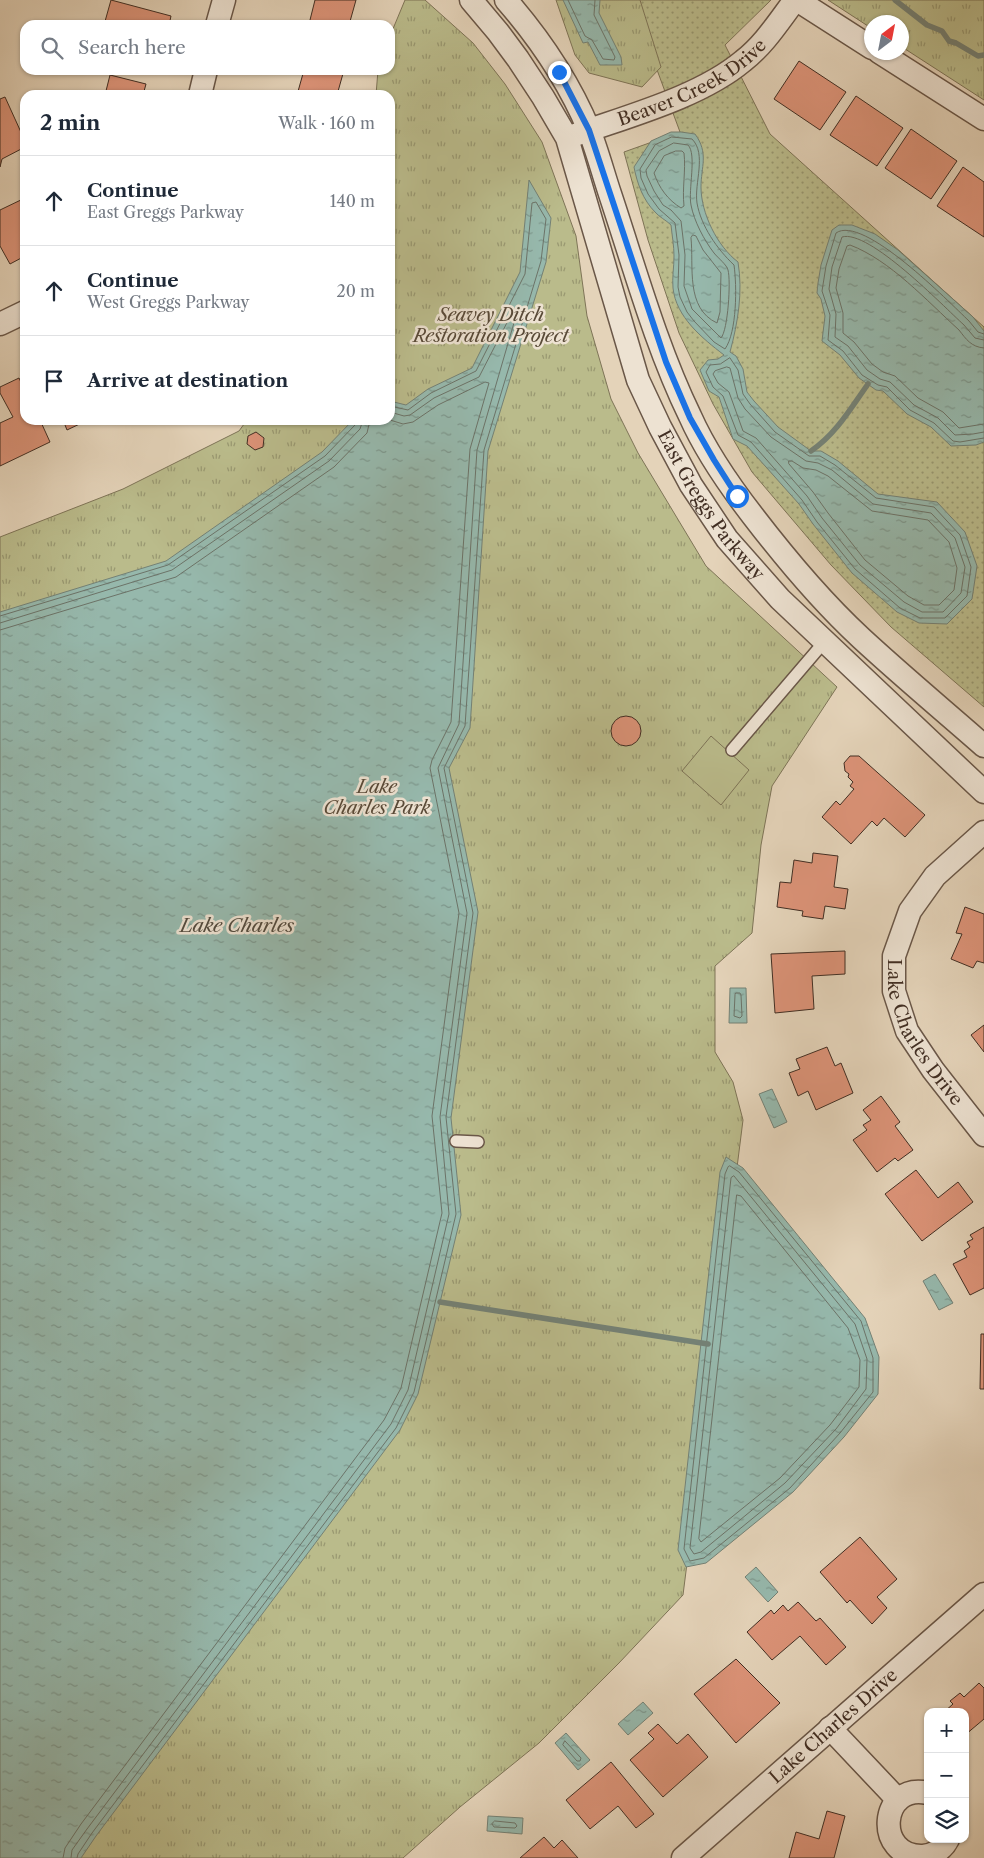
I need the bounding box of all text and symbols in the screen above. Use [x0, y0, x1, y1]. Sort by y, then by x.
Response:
north arrow [864, 15, 909, 60]
search box [20, 20, 395, 75]
icon: search [38, 34, 66, 62]
street label: Beaver Creek Drive [615, 35, 771, 131]
text: Search here [78, 36, 186, 59]
route end [548, 61, 571, 84]
text: 2 min [40, 110, 100, 135]
text: Walk · 160 m [278, 113, 375, 133]
text: Continue [87, 179, 179, 202]
icon: ahead [40, 187, 68, 215]
text: 140 m [330, 191, 375, 211]
text: East Greggs Parkway [87, 202, 244, 222]
text: Continue [87, 269, 179, 292]
icon: ahead [40, 277, 68, 305]
text: 20 m [336, 281, 375, 301]
text: West Greggs Parkway [87, 292, 249, 312]
park label: Seavey Ditch Restoration Project [411, 304, 570, 347]
icon: arrive [40, 367, 68, 395]
text: Arrive at destination [87, 369, 288, 392]
street label: East Greggs Parkway [653, 426, 770, 585]
route start [726, 485, 749, 508]
park label: Lake Charles Park [324, 776, 431, 819]
water label: Lake Charles [178, 914, 295, 937]
street label: Lake Charles Drive [883, 959, 968, 1110]
street label: Lake Charles Drive [765, 1664, 902, 1788]
map controls [924, 1708, 969, 1843]
button: + [924, 1708, 969, 1753]
button: − [924, 1753, 969, 1798]
button: layers [924, 1798, 969, 1843]

